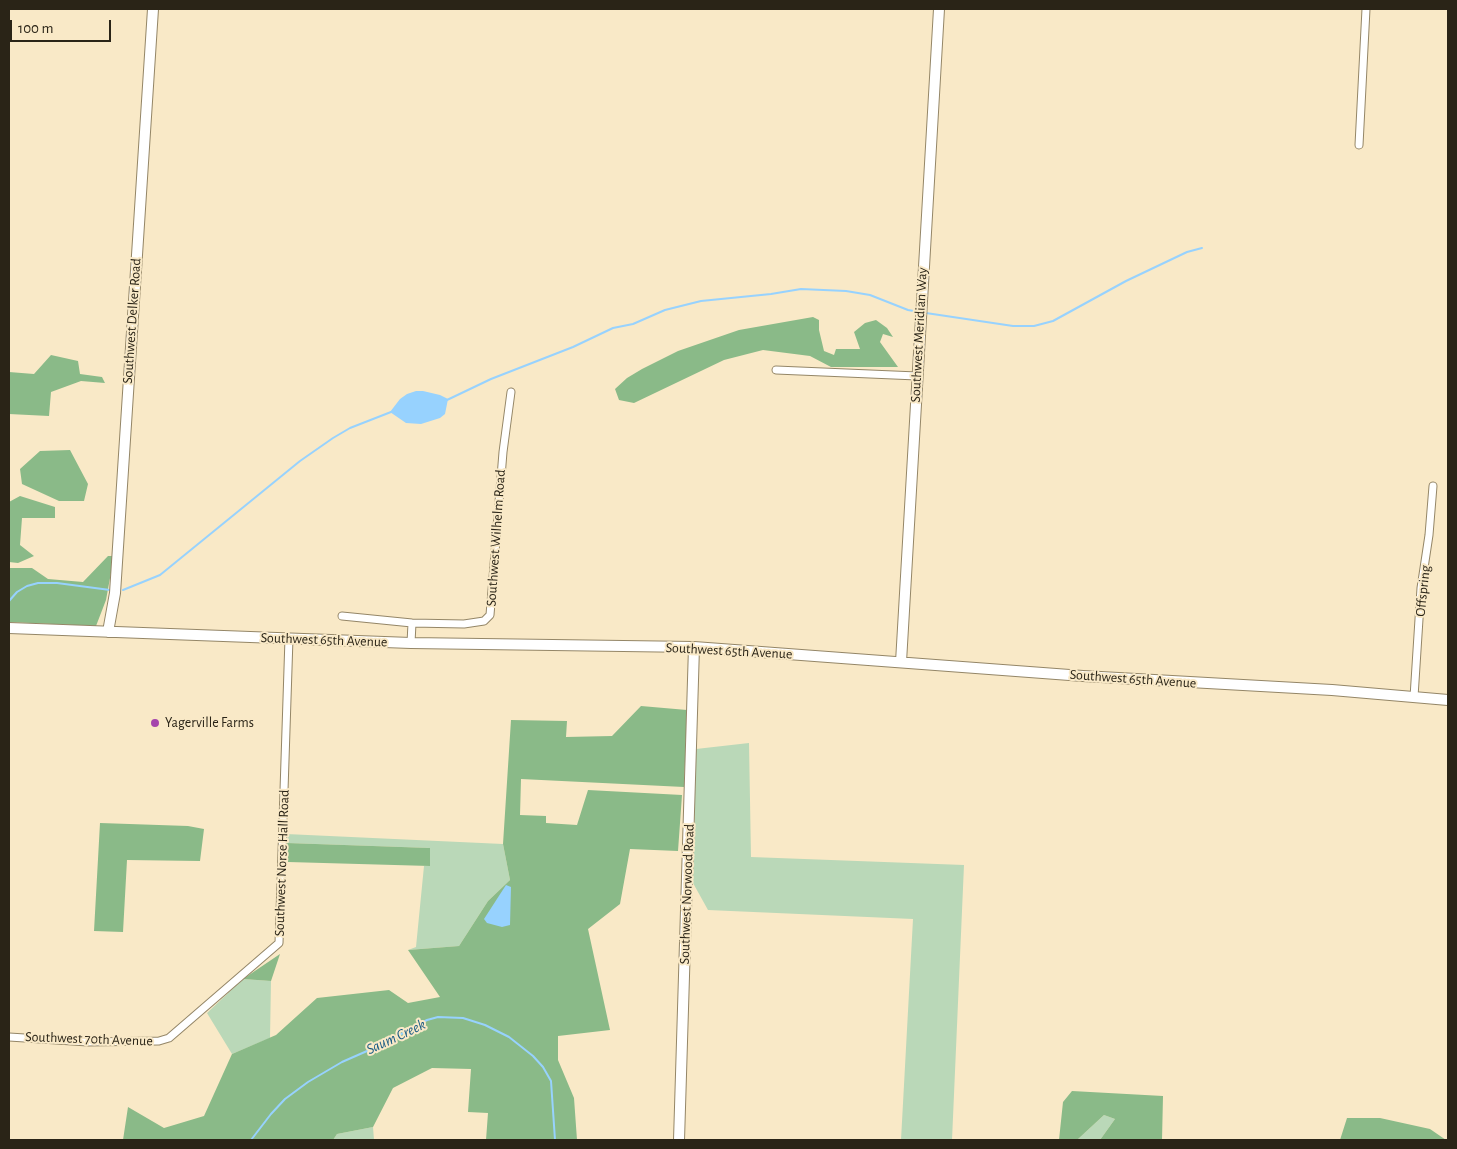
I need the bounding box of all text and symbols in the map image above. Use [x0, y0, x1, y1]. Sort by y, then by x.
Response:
scale bar [12, 10, 114, 42]
text: 100 m [18, 21, 53, 36]
street label: Southwest Delker Road [119, 258, 145, 384]
street label: Southwest Meridian Way [907, 267, 931, 403]
street label: Southwest Wilhelm Road [483, 469, 509, 607]
street label: Offspring [1412, 565, 1434, 617]
street label: Southwest 65th Avenue [260, 629, 388, 651]
street label: Southwest 65th Avenue [665, 639, 793, 663]
street label: Southwest 65th Avenue [1069, 666, 1197, 692]
place label: Yagerville Farms [165, 715, 254, 731]
marker: Yagerville Farms [149, 717, 161, 729]
street label: Southwest Norse Hall Road [271, 789, 293, 937]
street label: Southwest Norwood Road [676, 823, 698, 965]
water label: Saum Creek [363, 1015, 429, 1059]
street label: Southwest 70th Avenue [25, 1028, 153, 1050]

